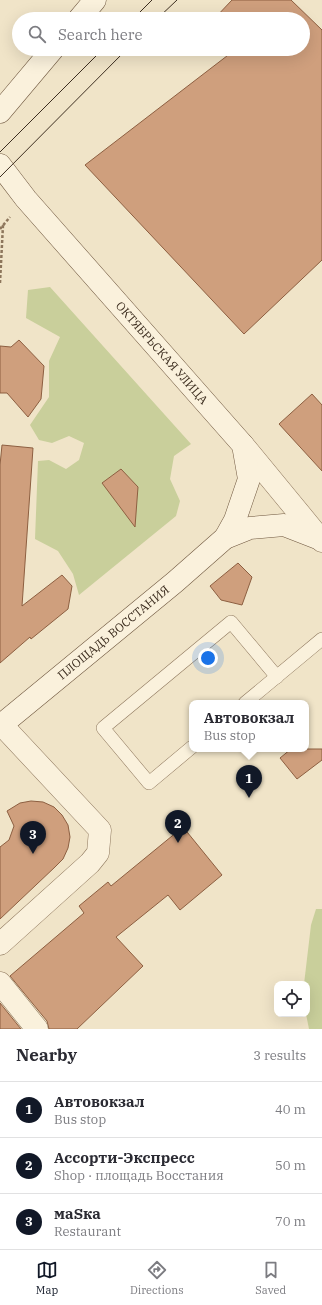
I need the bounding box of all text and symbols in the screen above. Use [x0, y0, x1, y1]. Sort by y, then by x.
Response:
search box [12, 12, 310, 56]
icon: search [26, 23, 48, 45]
text: Search here [58, 25, 143, 44]
street label: ОКТЯБРЬСКАЯ УЛИЦА [113, 298, 212, 408]
street label: ПЛОЩАДЬ ВОССТАНИЯ [54, 582, 172, 683]
your location [198, 648, 218, 668]
popup [189, 700, 309, 752]
text: Автовокзал [204, 708, 294, 727]
text: Bus stop [204, 727, 256, 744]
pin: 1 [236, 765, 262, 798]
pin: 2 [165, 810, 191, 843]
pin: 3 [20, 821, 46, 854]
map controls [274, 981, 310, 1017]
button: locate [274, 981, 310, 1017]
text: Nearby [16, 1044, 77, 1066]
text: 3 results [253, 1047, 306, 1064]
text: Автовокзал [54, 1092, 145, 1111]
text: 1 [25, 1101, 33, 1118]
text: 40 m [275, 1101, 306, 1118]
text: Bus stop [54, 1111, 106, 1128]
text: Ассорти-Экспресс [54, 1148, 195, 1167]
text: 2 [25, 1157, 33, 1174]
text: 50 m [275, 1157, 306, 1174]
text: Shop · площадь Восстания [54, 1167, 224, 1184]
text: маSка [54, 1204, 101, 1223]
text: 3 [25, 1213, 33, 1230]
text: 70 m [275, 1213, 306, 1230]
text: Restaurant [54, 1223, 121, 1240]
tab: Map [36, 1259, 58, 1297]
tab: Directions [130, 1259, 184, 1297]
tab: Saved [255, 1259, 286, 1297]

